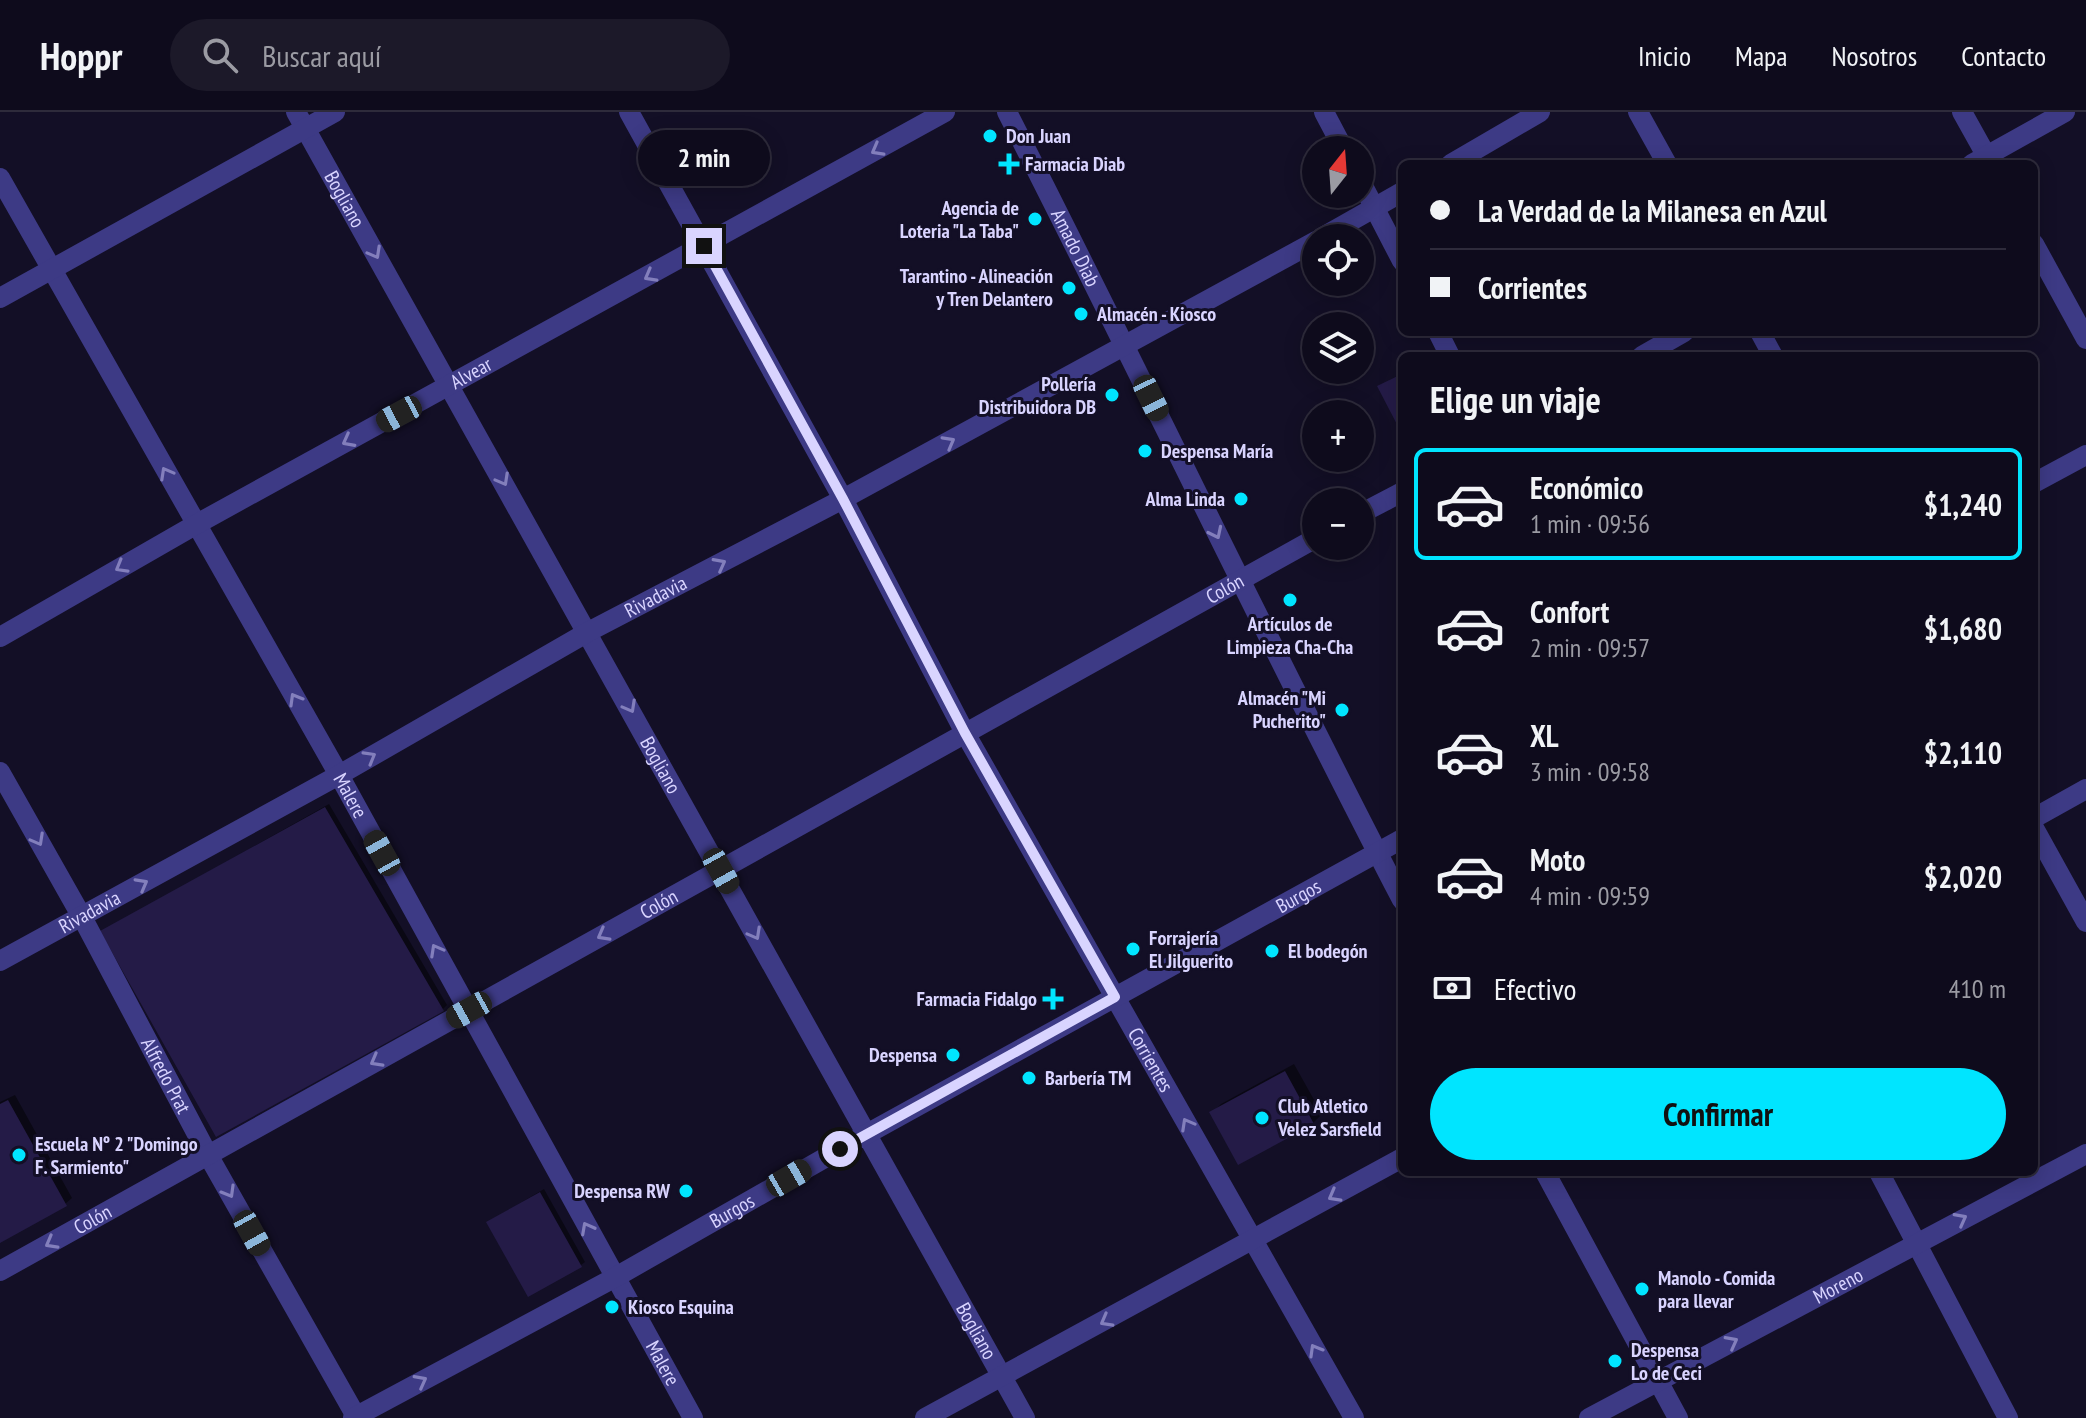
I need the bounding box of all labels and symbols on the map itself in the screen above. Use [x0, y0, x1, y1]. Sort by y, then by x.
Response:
place label: Don Juan [1006, 123, 1071, 149]
marker: Don Juan [981, 127, 999, 145]
callout: 2 min [638, 130, 770, 186]
north arrow [1302, 136, 1374, 208]
one-way arrow [872, 140, 886, 156]
place label: Farmacia Diab [1025, 151, 1125, 177]
marker: Farmacia Diab [1000, 155, 1018, 173]
street label: Bogliano [318, 166, 371, 232]
place label: Agencia de Loteria "La Taba" [900, 195, 1019, 244]
street label: Amado Diab [1045, 205, 1106, 291]
marker: Agencia de Loteria "La Taba" [1026, 210, 1044, 228]
route end [686, 228, 722, 264]
one-way arrow [365, 244, 381, 259]
place label: Tarantino - Alineación y Tren Delantero [900, 263, 1053, 312]
one-way arrow [644, 266, 659, 282]
marker: Tarantino - Alineación y Tren Delantero [1060, 279, 1078, 297]
place label: Almacén - Kiosco [1096, 301, 1216, 327]
marker: Almacén - Kiosco [1072, 305, 1090, 323]
street label: Alvear [446, 351, 497, 395]
place label: Pollería Distribuidora DB [979, 371, 1096, 420]
car [1130, 371, 1172, 425]
marker: Pollería Distribuidora DB [1103, 386, 1121, 404]
car [372, 392, 426, 436]
one-way arrow [342, 432, 357, 447]
one-way arrow [940, 436, 955, 452]
place label: Despensa María [1161, 438, 1273, 464]
marker: Despensa María [1136, 442, 1154, 460]
one-way arrow [160, 467, 176, 482]
one-way arrow [493, 472, 508, 486]
place label: Alma Linda [1144, 486, 1225, 512]
marker: Alma Linda [1232, 490, 1250, 508]
one-way arrow [1206, 524, 1222, 539]
one-way arrow [115, 557, 130, 573]
one-way arrow [711, 558, 726, 573]
street label: Colón [1201, 568, 1248, 610]
street label: Rivadavia [620, 570, 691, 624]
marker: Artículos de Limpieza Cha-Cha [1281, 591, 1299, 609]
place label: Artículos de Limpieza Cha-Cha [1227, 611, 1353, 660]
place label: Almacén "Mi Pucherito" [1237, 685, 1326, 734]
one-way arrow [289, 693, 305, 708]
one-way arrow [620, 698, 635, 713]
marker: Almacén "Mi Pucherito" [1333, 701, 1351, 719]
street label: Bogliano [634, 732, 687, 798]
one-way arrow [361, 751, 375, 767]
street label: Malere [327, 769, 373, 823]
car [360, 826, 404, 880]
one-way arrow [28, 831, 44, 846]
car [699, 844, 743, 898]
street label: Burgos [1271, 873, 1326, 919]
one-way arrow [134, 878, 148, 894]
street label: Colón [635, 883, 682, 925]
street label: Rivadavia [54, 885, 125, 939]
place label: Forrajería El Jilguerito [1149, 925, 1233, 974]
one-way arrow [597, 926, 612, 941]
one-way arrow [746, 926, 761, 941]
place label: El bodegón [1288, 938, 1368, 964]
marker: Forrajería El Jilguerito [1124, 940, 1142, 958]
marker: El bodegón [1263, 942, 1281, 960]
one-way arrow [430, 944, 446, 959]
place label: Farmacia Fidalgo [916, 986, 1037, 1012]
car [442, 988, 496, 1032]
marker: Farmacia Fidalgo [1044, 990, 1062, 1008]
street label: Corrientes [1122, 1023, 1179, 1097]
street label: Alfredo Prat [135, 1033, 197, 1118]
place label: Despensa [869, 1042, 937, 1068]
marker: Despensa [944, 1046, 962, 1064]
one-way arrow [370, 1052, 384, 1067]
place label: Barbería TM [1045, 1065, 1131, 1091]
marker: Barbería TM [1020, 1069, 1038, 1087]
place label: Club Atletico Velez Sarsfield [1277, 1093, 1382, 1142]
marker: Club Atletico Velez Sarsfield [1253, 1109, 1271, 1127]
one-way arrow [1181, 1118, 1196, 1133]
place label: Escuela Nº 2 "Domingo F. Sarmiento" [35, 1131, 198, 1180]
route start [822, 1131, 858, 1167]
marker: Escuela Nº 2 "Domingo F. Sarmiento" [10, 1146, 28, 1164]
car [762, 1156, 816, 1200]
place label: Despensa RW [574, 1178, 671, 1204]
marker: Despensa RW [677, 1182, 695, 1200]
one-way arrow [219, 1183, 234, 1198]
one-way arrow [1328, 1186, 1343, 1202]
street label: Burgos [705, 1188, 759, 1234]
street label: Colón [69, 1198, 116, 1240]
car [230, 1206, 274, 1260]
one-way arrow [1953, 1214, 1967, 1229]
one-way arrow [581, 1221, 596, 1236]
one-way arrow [45, 1233, 59, 1248]
street label: Moreno [1809, 1262, 1867, 1310]
place label: Manolo - Comida para llevar [1658, 1265, 1775, 1314]
marker: Manolo - Comida para llevar [1633, 1280, 1651, 1298]
place label: Kiosco Esquina [628, 1294, 734, 1320]
marker: Kiosco Esquina [603, 1298, 621, 1316]
street label: Bogliano [950, 1298, 1003, 1364]
one-way arrow [1100, 1312, 1114, 1327]
street label: Malere [640, 1336, 686, 1390]
one-way arrow [1723, 1336, 1738, 1351]
place label: Despensa Lo de Ceci [1631, 1337, 1702, 1386]
one-way arrow [1309, 1345, 1325, 1359]
marker: Despensa Lo de Ceci [1606, 1352, 1624, 1370]
one-way arrow [413, 1376, 428, 1391]

